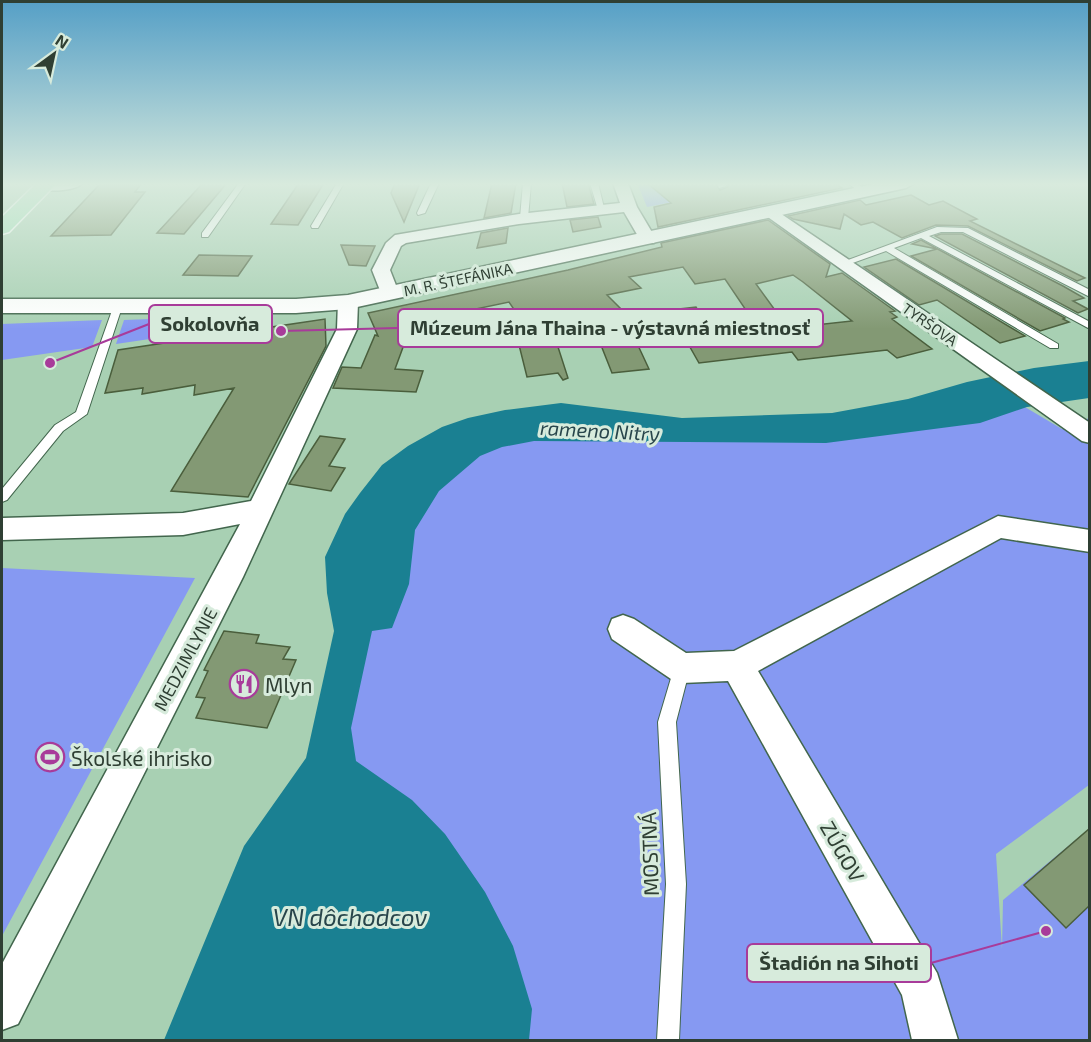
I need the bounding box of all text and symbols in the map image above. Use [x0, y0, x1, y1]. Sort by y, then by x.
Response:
north arrow [24, 24, 84, 84]
text: N [52, 30, 72, 52]
street label: M. R. ŠTEFÁNIKA [402, 259, 515, 299]
street label: TYRŠOVA [899, 299, 961, 350]
callout: Sokolovňa [149, 305, 272, 343]
callout: Múzeum Jána Thaina - výstavná miestnosť [398, 309, 823, 347]
text: Sokolovňa [160, 311, 260, 335]
text: Múzeum Jána Thaina - výstavná miestnosť [410, 315, 811, 340]
water label: rameno Nitry [539, 415, 661, 446]
street label: MEDZIMLYNIE [149, 604, 221, 714]
restaurant icon: Mlyn [228, 668, 260, 700]
place label: Mlyn [265, 672, 313, 697]
sports icon: Školské ihrisko [34, 741, 66, 773]
place label: Školské ihrisko [71, 745, 212, 770]
street label: MOSTNÁ [635, 811, 663, 897]
street label: ZÚGOV [816, 816, 870, 886]
water label: VN dôchodcov [273, 902, 427, 931]
callout: Štadión na Sihoti [747, 944, 931, 982]
text: Štadión na Sihoti [759, 950, 919, 974]

